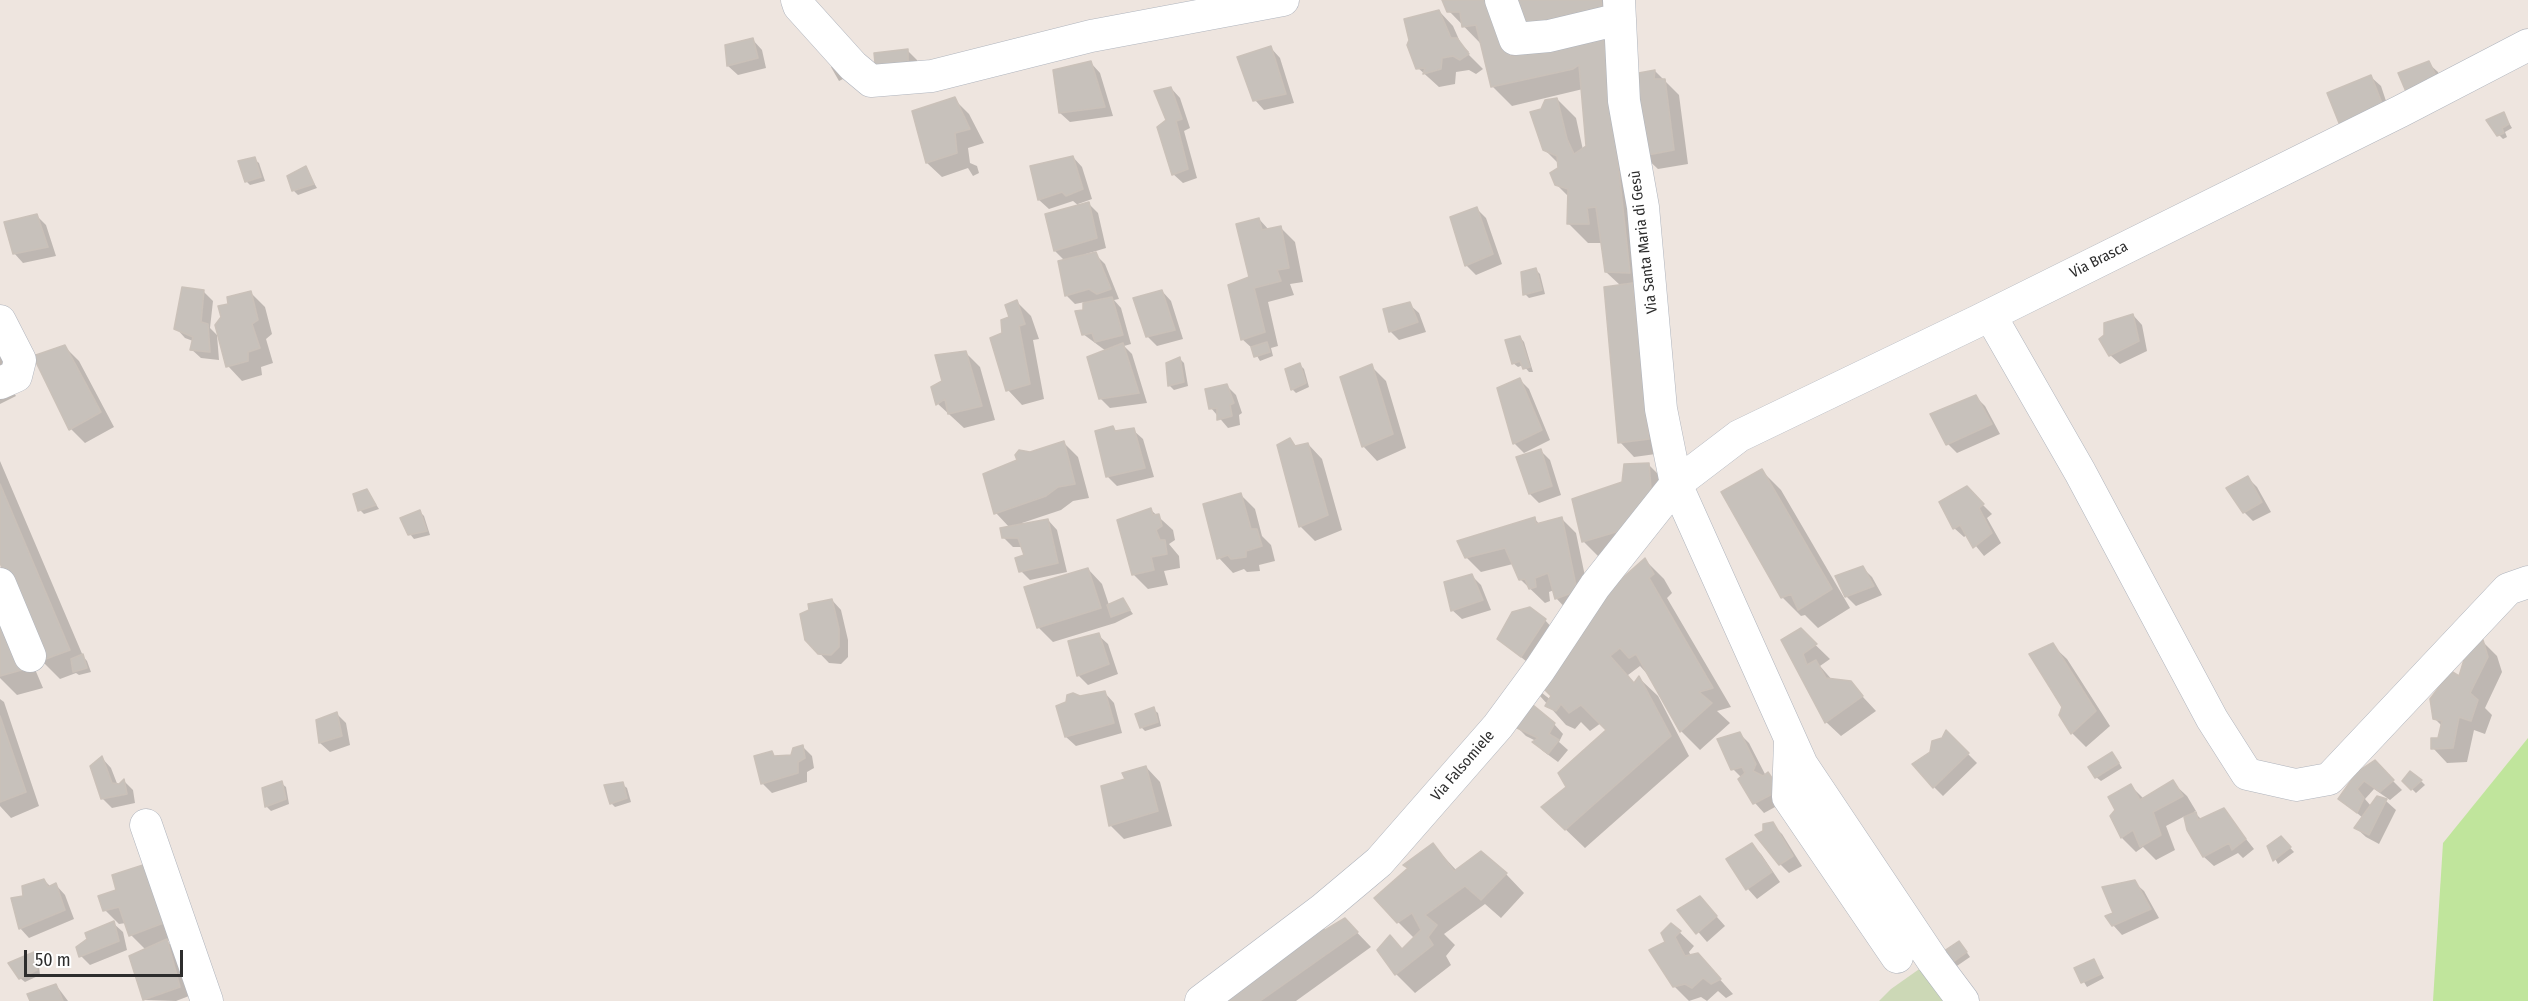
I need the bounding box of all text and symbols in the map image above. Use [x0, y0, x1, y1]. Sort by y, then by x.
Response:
street label: Via Santa Maria di Gesù [1626, 169, 1662, 315]
street label: Via Brasca [2067, 238, 2131, 282]
street label: Via Falsomiele [1428, 727, 1498, 805]
scale bar [27, 938, 186, 976]
text: 50 m [35, 949, 71, 971]

